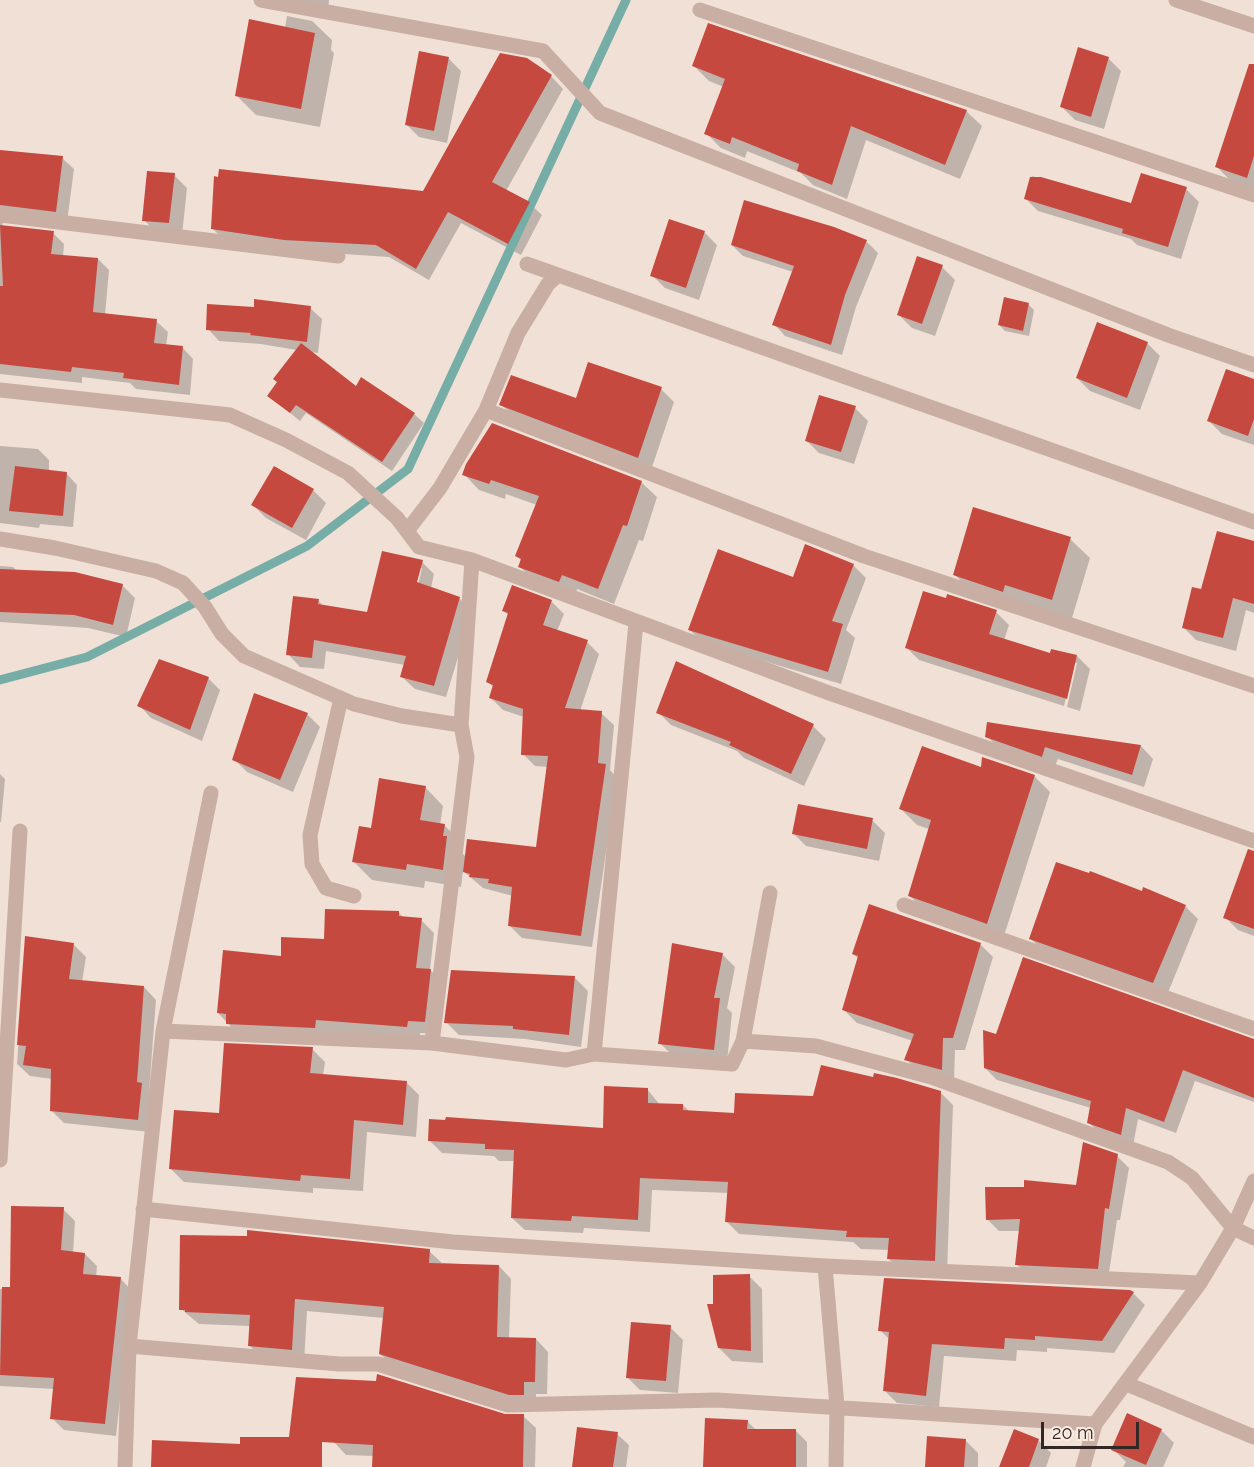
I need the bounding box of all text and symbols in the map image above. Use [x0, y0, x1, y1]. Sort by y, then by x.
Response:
scale bar [1044, 1410, 1142, 1448]
text: 20 m [1052, 1422, 1094, 1443]

